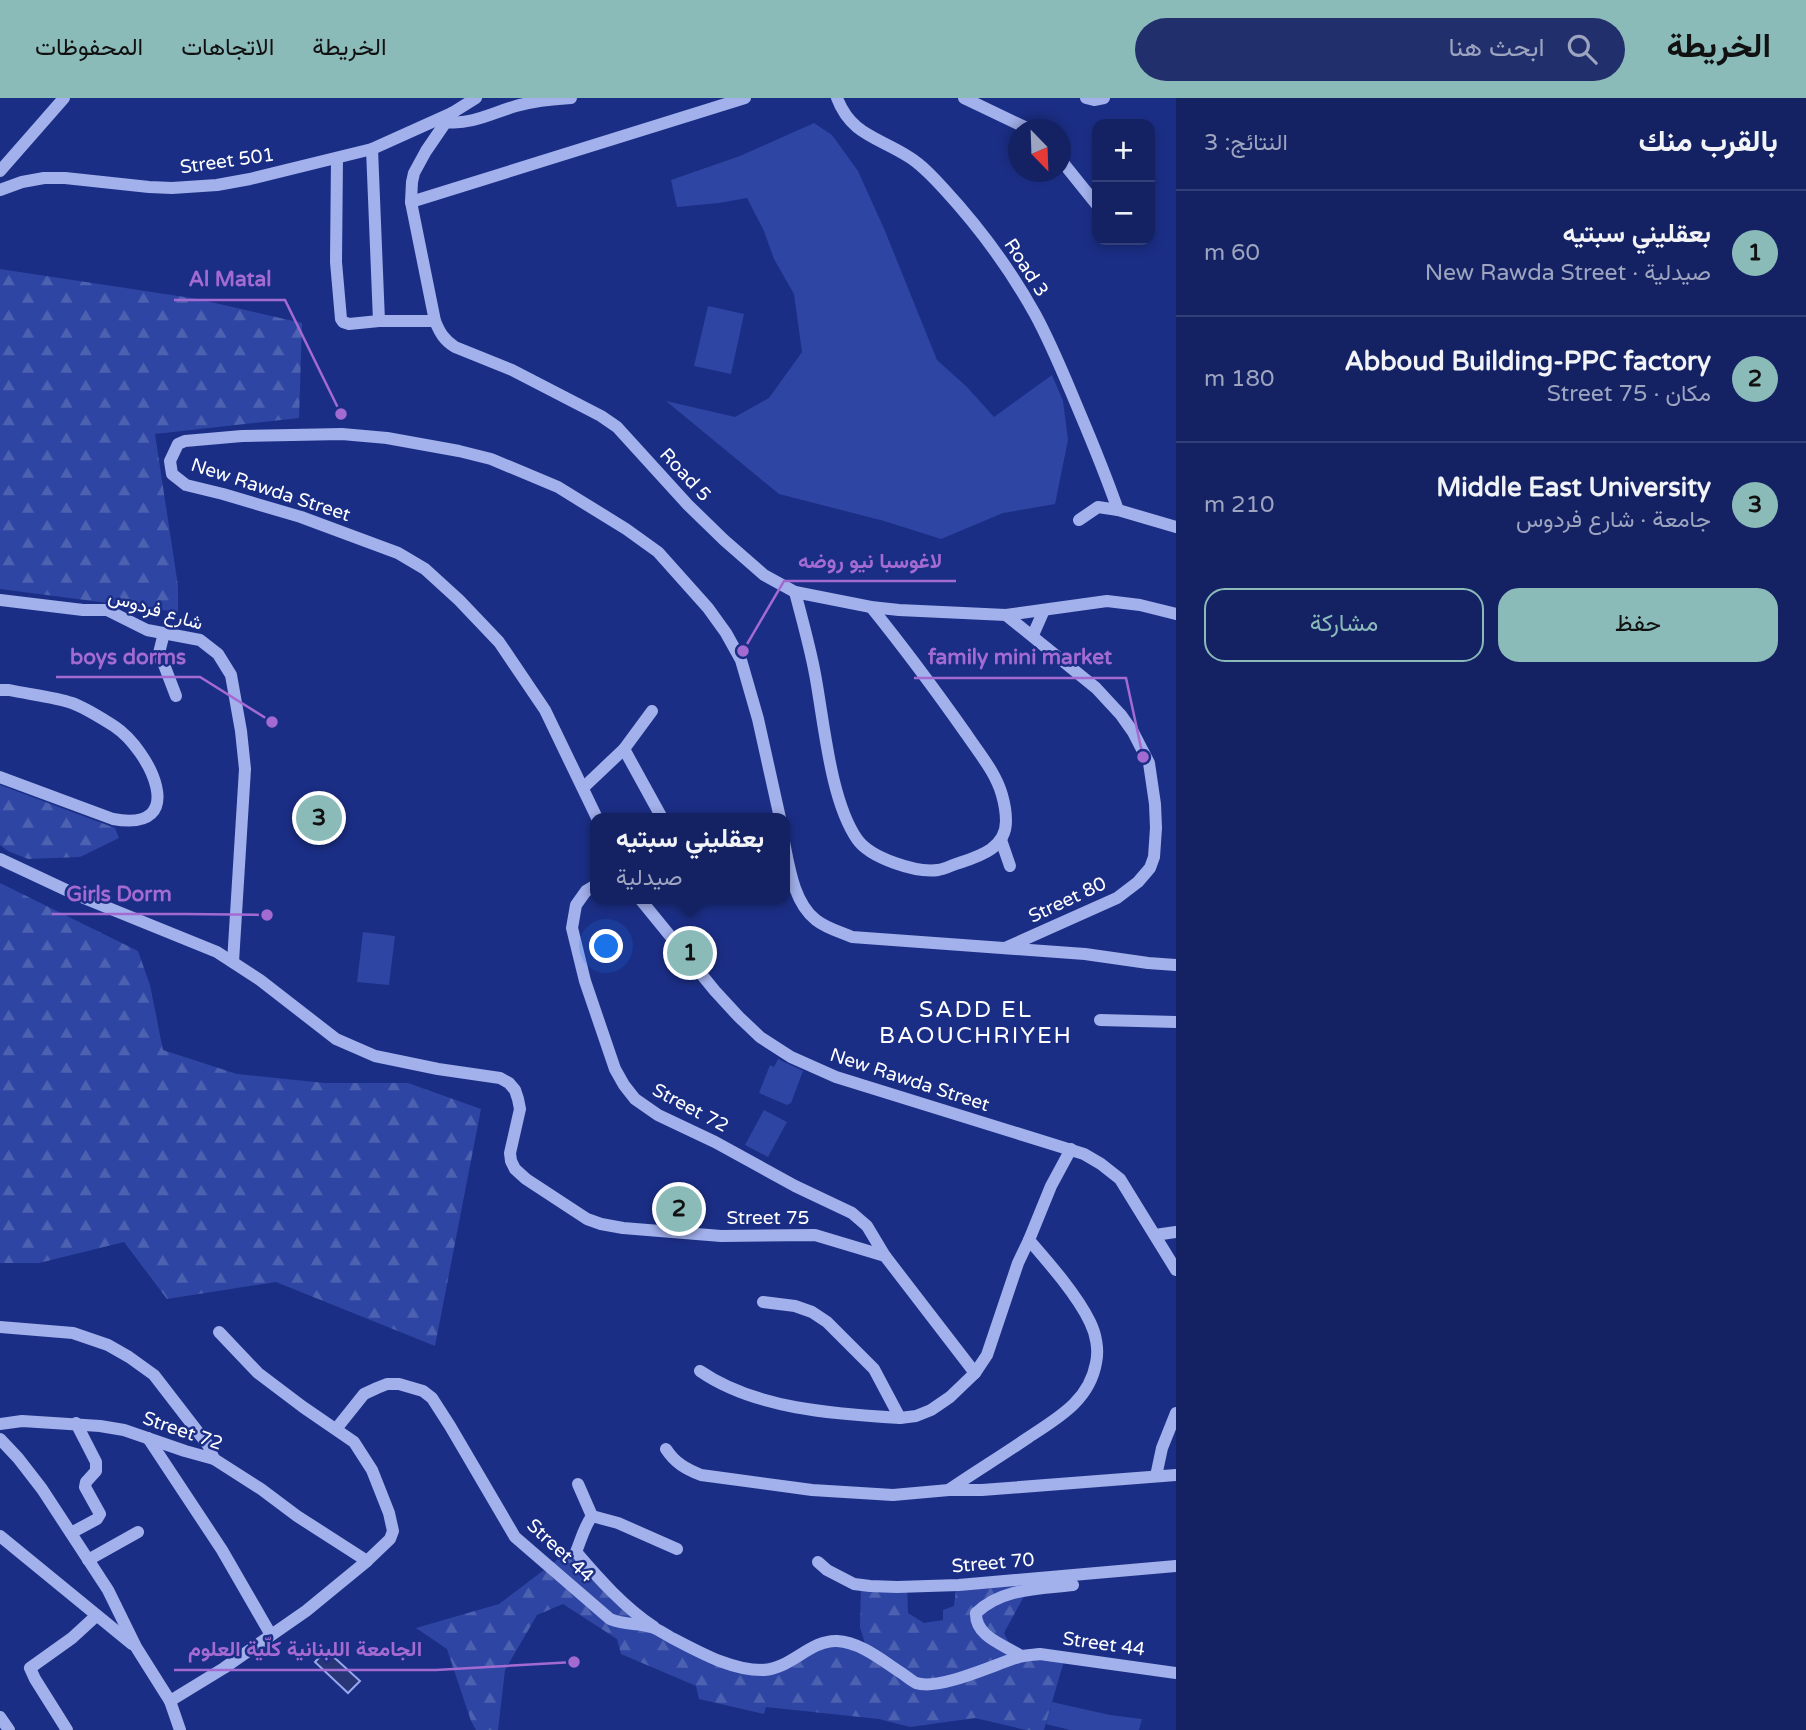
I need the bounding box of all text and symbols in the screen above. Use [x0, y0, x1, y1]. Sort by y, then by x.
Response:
search box [1135, 18, 1625, 81]
text: الخريطة [1667, 27, 1771, 66]
icon: search [1563, 30, 1601, 68]
text: ابحث هنا [1449, 32, 1545, 63]
text: المحفوظات [35, 33, 143, 62]
text: الاتجاهات [181, 33, 274, 62]
text: الخريطة [312, 33, 387, 62]
north arrow [1008, 119, 1071, 182]
map controls [1092, 119, 1155, 245]
button: + [1092, 119, 1155, 182]
text: بالقرب منك [1638, 123, 1778, 160]
text: النتائج: 3 [1204, 129, 1288, 157]
street label: Street 501 [179, 143, 276, 178]
button: − [1092, 182, 1155, 245]
text: بعقليني سبتيه [1563, 218, 1711, 249]
street label: Road 3 [999, 234, 1053, 301]
text: 60 m [1204, 239, 1260, 267]
text: 1 [1748, 239, 1762, 267]
callout: Al Matal [174, 258, 285, 300]
text: صيدلية · New Rawda Street [1425, 259, 1711, 287]
text: Al Matal [188, 267, 272, 292]
text: Abboud Building-PPC factory [1345, 346, 1711, 377]
text: 180 m [1204, 365, 1274, 393]
text: 2 [1748, 365, 1762, 393]
text: مكان · Street 75 [1547, 380, 1711, 408]
street label: Road 5 [655, 444, 715, 506]
street label: New Rawda Street [188, 454, 353, 526]
text: Middle East University [1436, 472, 1711, 503]
text: 210 m [1204, 491, 1274, 519]
text: 3 [1748, 491, 1762, 519]
text: جامعة · شارع فردوس [1516, 506, 1711, 534]
callout: لاغوسبا نيو روضه [784, 539, 956, 581]
text: لاغوسبا نيو روضه [798, 549, 942, 574]
street label: شارع فردوس [105, 585, 206, 636]
button: مشاركة [1204, 588, 1484, 662]
button: حفظ [1498, 588, 1778, 662]
callout: boys dorms [56, 635, 200, 677]
callout: family mini market [914, 636, 1126, 678]
text: boys dorms [70, 645, 186, 670]
text: family mini market [928, 645, 1112, 670]
pin: 3 [296, 792, 342, 844]
popup [590, 813, 790, 904]
text: بعقليني سبتيه [616, 823, 764, 854]
text: صيدلية [616, 864, 683, 892]
callout: Girls Dorm [52, 872, 185, 914]
street label: Street 80 [1025, 872, 1110, 927]
text: Girls Dorm [66, 882, 172, 907]
pin: 1 [667, 927, 713, 979]
your location [589, 929, 623, 963]
district label: SADD EL BAOUCHRIYEH [879, 996, 1073, 1050]
street label: New Rawda Street [827, 1044, 992, 1116]
street label: Street 72 [649, 1079, 732, 1137]
pin: 2 [656, 1183, 702, 1235]
street label: Street 75 [726, 1207, 810, 1229]
street label: Street 72 [140, 1407, 226, 1455]
street label: Street 44 [522, 1514, 598, 1587]
street label: Street 70 [951, 1548, 1036, 1578]
street label: Street 44 [1061, 1627, 1147, 1661]
callout: الجامعة اللبنانية كلّية العلوم [174, 1628, 436, 1670]
text: الجامعة اللبنانية كلّية العلوم [188, 1636, 422, 1663]

